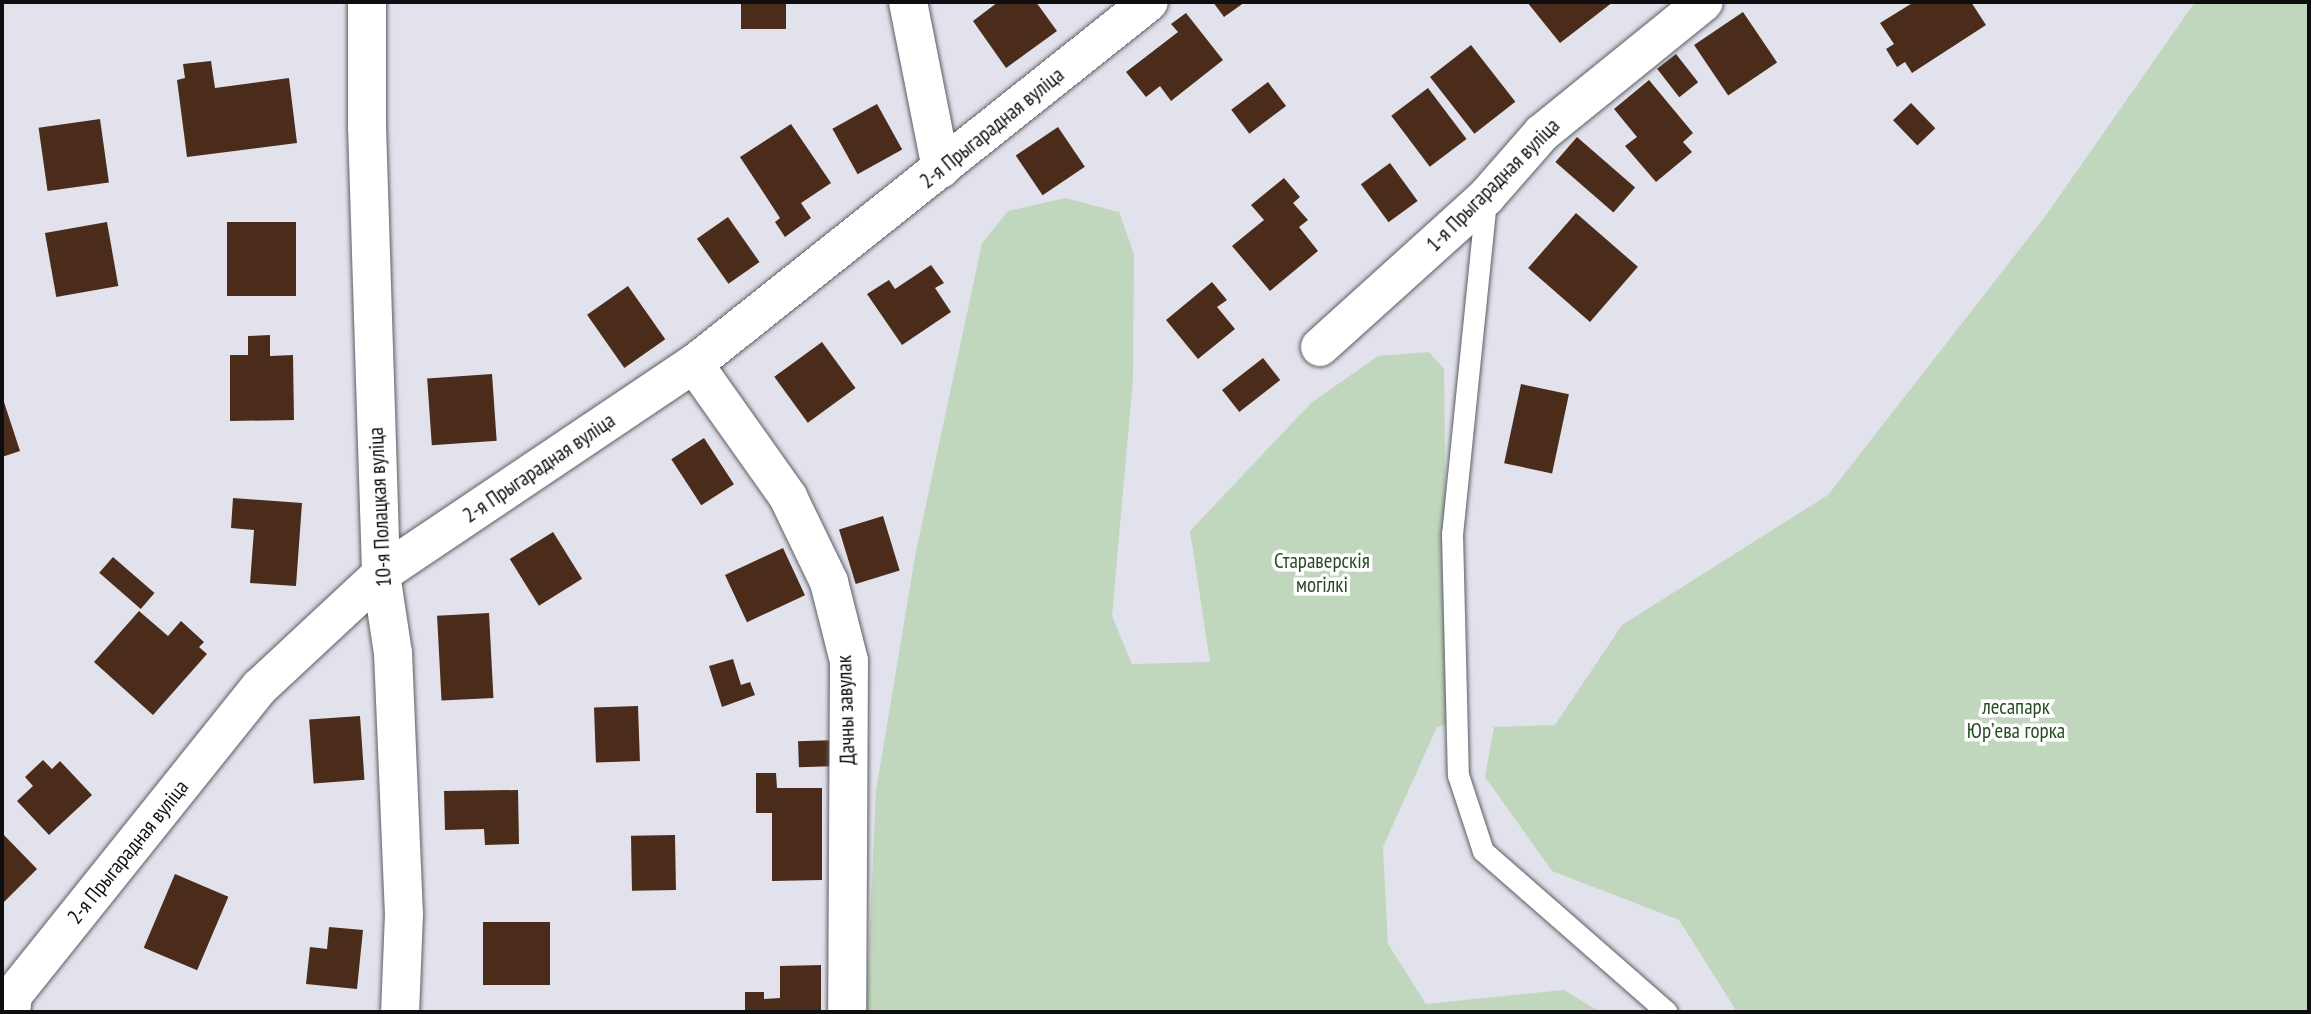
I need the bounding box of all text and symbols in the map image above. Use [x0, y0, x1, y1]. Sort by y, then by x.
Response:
street label: 2-я Прыгарадная вуліца [915, 62, 1069, 194]
street label: 1-я Прыгарадная вуліца [1421, 113, 1565, 257]
street label: 2-я Прыгарадная вуліца [458, 408, 620, 528]
street label: 10-я Полацкая вуліца [363, 426, 397, 588]
park label: Стараверскія могілкі [1274, 548, 1370, 598]
street label: Дачны завулак [831, 655, 861, 765]
park label: лесапарк Юрʼева горка [1967, 694, 2065, 744]
street label: 2-я Прыгарадная вуліца [62, 775, 194, 929]

